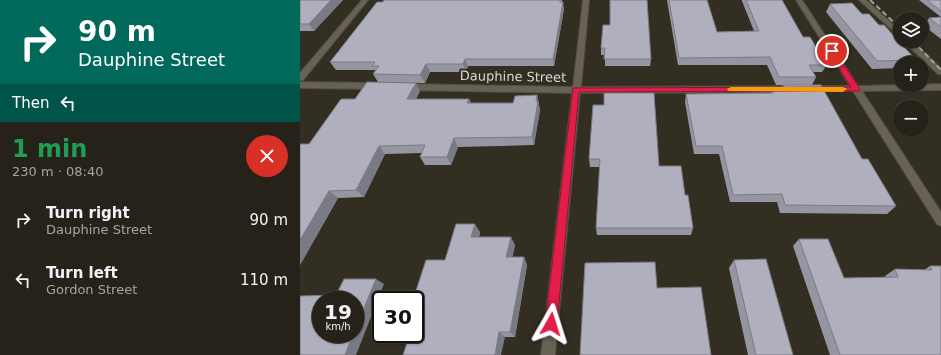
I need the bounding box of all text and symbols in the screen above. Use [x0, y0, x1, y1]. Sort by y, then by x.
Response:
map controls [893, 12, 929, 136]
button: layers [893, 12, 929, 48]
text: 90 m [78, 15, 156, 48]
icon: right [12, 16, 64, 68]
pin [815, 34, 849, 68]
icon: arrive [821, 40, 843, 62]
text: Dauphine Street [78, 49, 225, 70]
button: + [893, 56, 929, 92]
street label: Dauphine Street [460, 68, 566, 85]
icon: left [57, 92, 79, 114]
text: Then [12, 94, 49, 112]
button: − [893, 100, 929, 136]
text: 1 min [12, 135, 87, 163]
button: close [246, 135, 288, 177]
text: 230 m · 08:40 [12, 164, 103, 179]
text: Turn right [46, 204, 130, 222]
icon: right [12, 209, 34, 231]
text: 90 m [250, 211, 288, 229]
text: Dauphine Street [46, 222, 152, 237]
text: Turn left [46, 264, 118, 282]
icon: left [12, 269, 34, 291]
text: 110 m [240, 271, 288, 289]
text: Gordon Street [46, 282, 137, 297]
speed limit sign: 30 [372, 291, 424, 343]
text: 19 [324, 300, 352, 324]
position arrow [530, 303, 572, 345]
text: km/h [325, 321, 351, 332]

